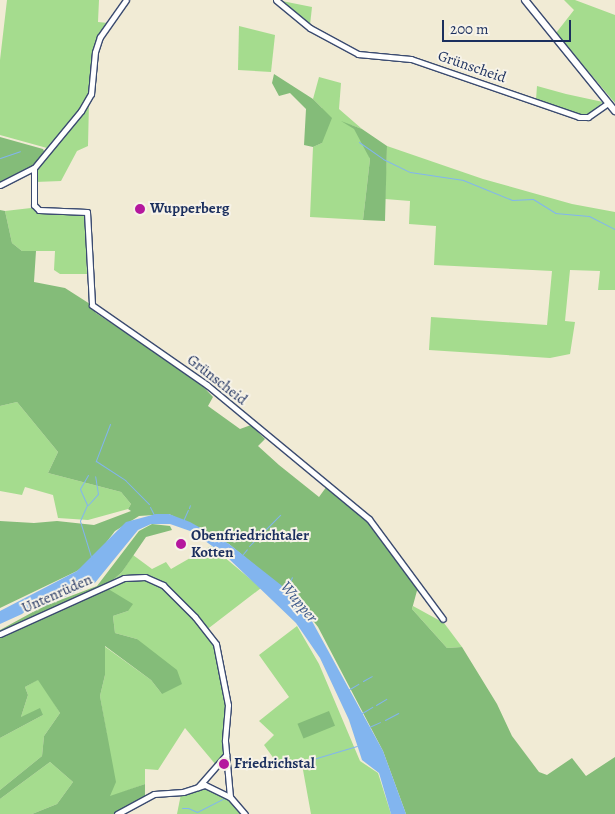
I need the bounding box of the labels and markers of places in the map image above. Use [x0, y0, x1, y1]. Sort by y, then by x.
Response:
place label: Wupperberg [150, 200, 229, 218]
marker: Wupperberg [134, 203, 146, 215]
place label: Obenfriedrichtaler Kotten [191, 526, 309, 561]
marker: Obenfriedrichtaler Kotten [175, 538, 187, 550]
place label: Friedrichstal [234, 755, 315, 773]
marker: Friedrichstal [218, 758, 230, 770]

